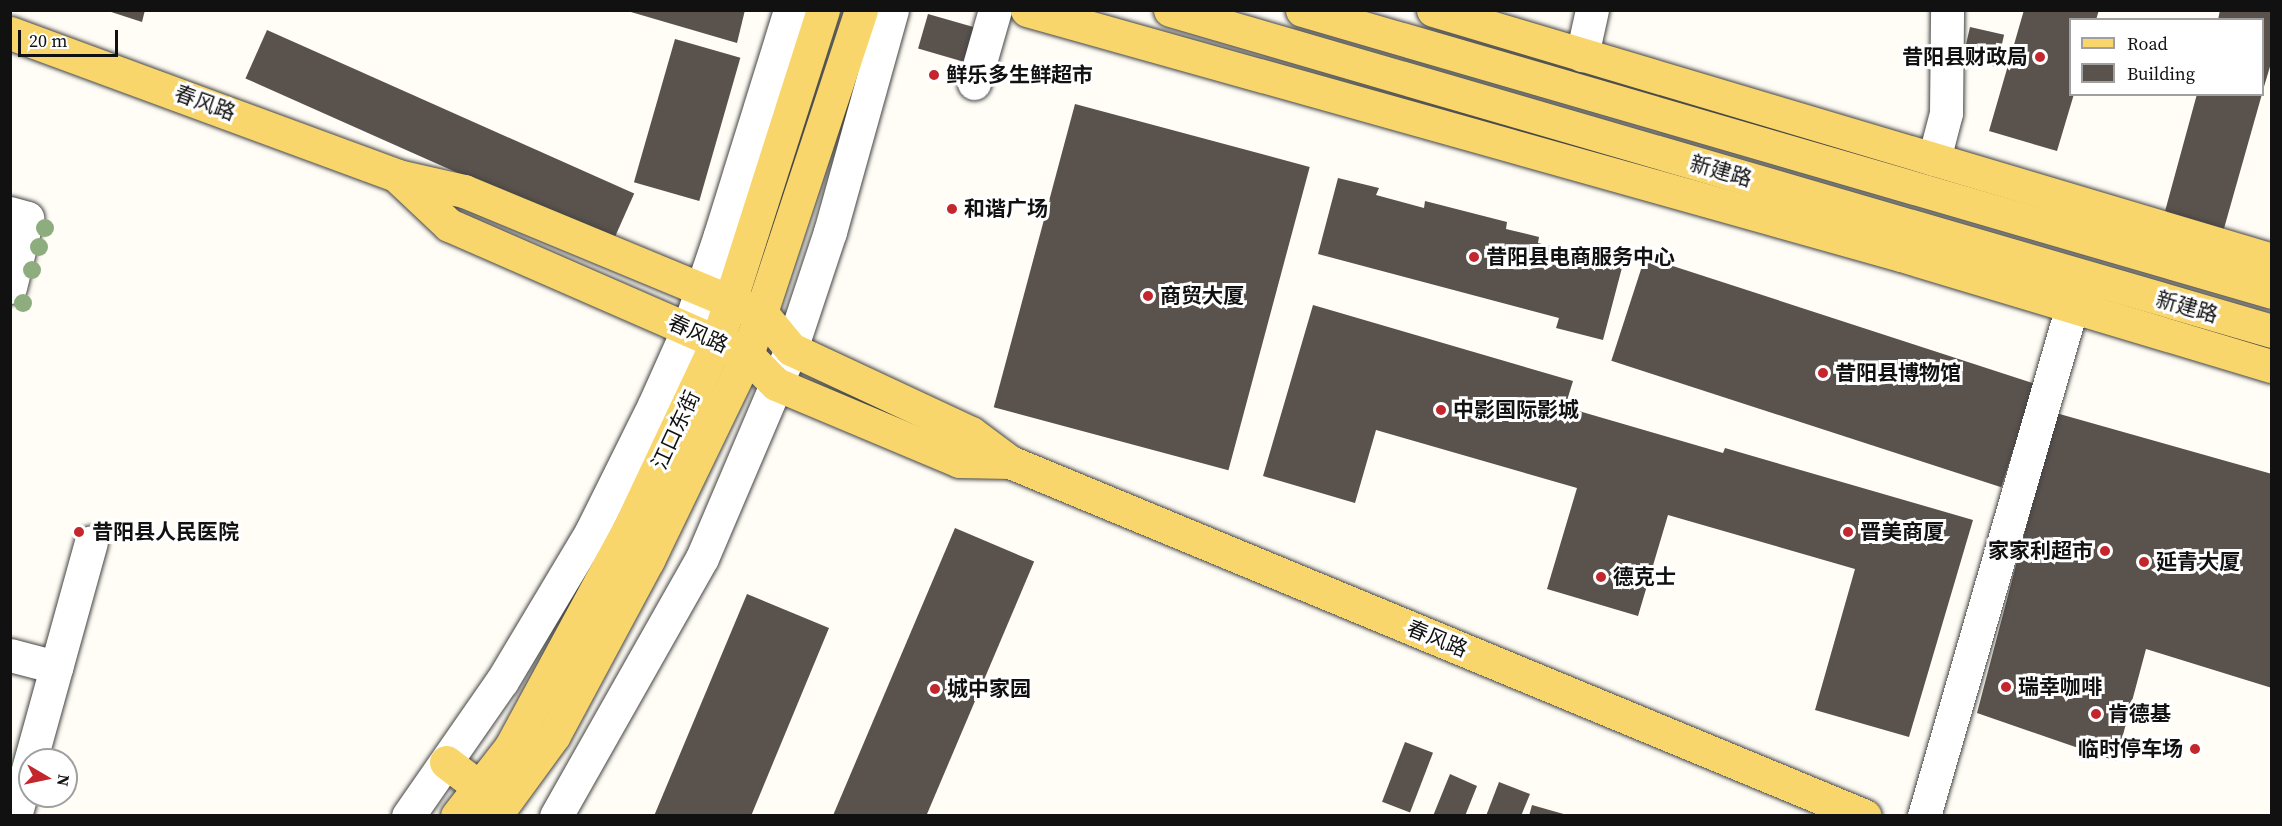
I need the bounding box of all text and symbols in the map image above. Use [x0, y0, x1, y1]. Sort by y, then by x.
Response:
scale bar [21, 18, 122, 56]
legend [2069, 18, 2264, 96]
text: 20 m [29, 28, 67, 53]
text: Road [2127, 31, 2168, 56]
place label: 昔阳县财政局 [1902, 44, 2028, 70]
marker: 昔阳县财政局 [2033, 50, 2047, 64]
text: Building [2127, 61, 2195, 86]
place label: 鲜乐多生鲜超市 [946, 62, 1093, 88]
marker: 鲜乐多生鲜超市 [927, 68, 941, 82]
street label: 春风路 [171, 80, 239, 126]
street label: 新建路 [1687, 150, 1755, 192]
place label: 和谐广场 [964, 196, 1048, 222]
marker: 和谐广场 [945, 202, 959, 216]
place label: 昔阳县电商服务中心 [1486, 244, 1675, 270]
marker: 昔阳县电商服务中心 [1467, 250, 1481, 264]
place label: 商贸大厦 [1160, 283, 1244, 309]
street label: 新建路 [2153, 286, 2221, 328]
marker: 商贸大厦 [1141, 289, 1155, 303]
street label: 春风路 [664, 310, 732, 358]
place label: 昔阳县博物馆 [1835, 360, 1961, 386]
marker: 昔阳县博物馆 [1816, 366, 1830, 380]
street label: 江口东街 [647, 387, 705, 473]
place label: 中影国际影城 [1453, 397, 1579, 423]
marker: 中影国际影城 [1434, 403, 1448, 417]
place label: 昔阳县人民医院 [92, 519, 239, 545]
place label: 晋美商厦 [1860, 519, 1944, 545]
marker: 昔阳县人民医院 [70, 523, 88, 541]
marker: 晋美商厦 [1841, 525, 1855, 539]
place label: 家家利超市 [1988, 538, 2093, 564]
marker: 家家利超市 [2098, 544, 2112, 558]
place label: 延青大厦 [2156, 549, 2240, 575]
marker: 延青大厦 [2137, 555, 2151, 569]
place label: 德克士 [1613, 564, 1676, 590]
marker: 德克士 [1594, 570, 1608, 584]
street label: 春风路 [1403, 616, 1471, 662]
place label: 瑞幸咖啡 [2018, 674, 2102, 700]
place label: 城中家园 [947, 676, 1031, 702]
marker: 瑞幸咖啡 [1999, 680, 2013, 694]
marker: 城中家园 [928, 682, 942, 696]
place label: 肯德基 [2108, 701, 2171, 727]
marker: 肯德基 [2089, 707, 2103, 721]
place label: 临时停车场 [2078, 736, 2183, 762]
marker: 临时停车场 [2188, 742, 2202, 756]
north arrow [18, 748, 78, 808]
text: N [52, 773, 76, 788]

